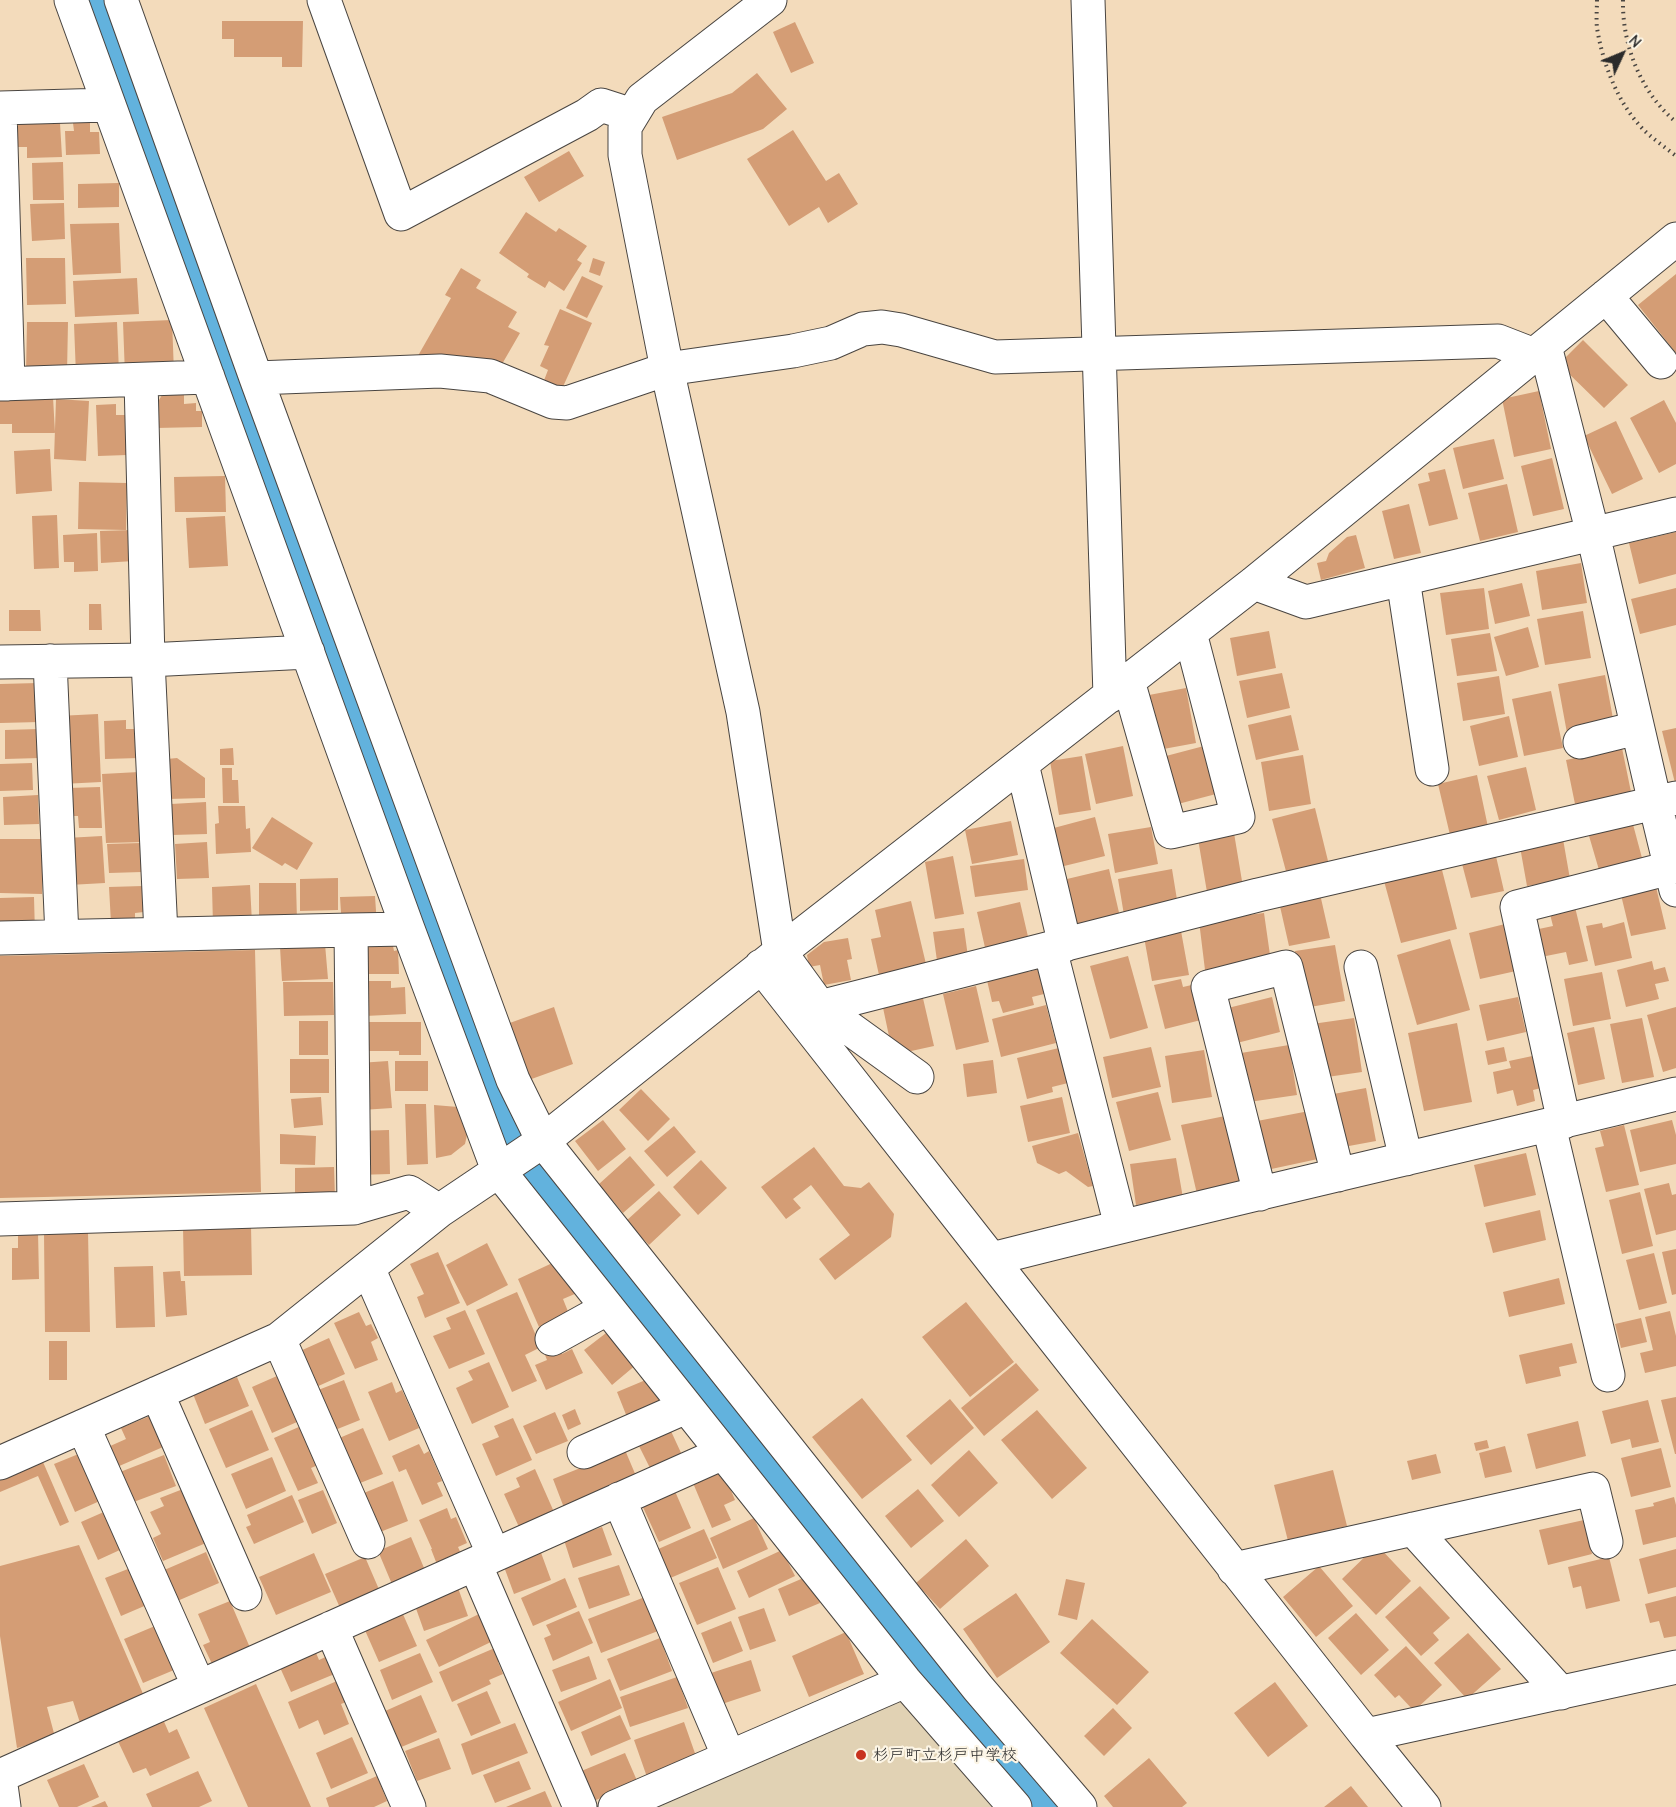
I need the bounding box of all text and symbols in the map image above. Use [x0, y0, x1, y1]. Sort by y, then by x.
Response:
north arrow [1592, 24, 1652, 84]
text: N [1625, 31, 1645, 52]
place label: 杉戸町立杉戸中学校 [873, 1745, 1017, 1765]
marker: 杉戸町立杉戸中学校 [854, 1748, 868, 1762]

